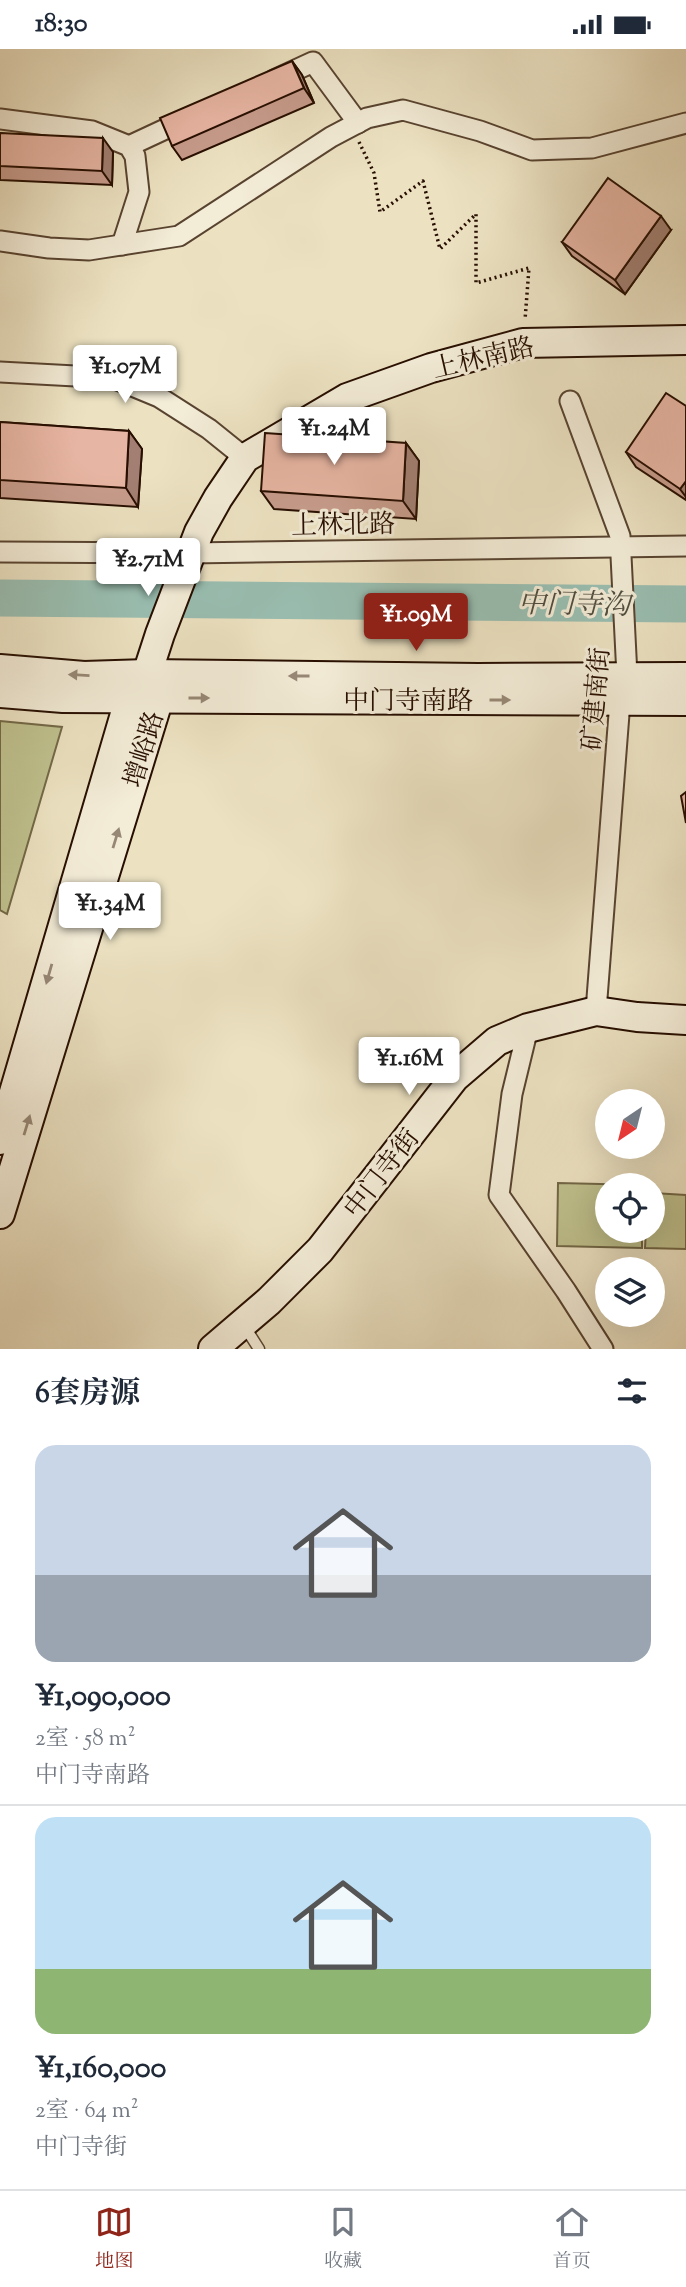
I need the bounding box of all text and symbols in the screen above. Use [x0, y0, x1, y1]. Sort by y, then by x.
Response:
text: 18:30 [35, 6, 88, 43]
street label: 上林南路 [429, 330, 538, 389]
pin: ¥1.07M [68, 345, 182, 405]
text: ¥1.07M [89, 351, 161, 384]
pin: ¥1.24M [277, 407, 391, 467]
text: ¥1.24M [298, 413, 370, 446]
street label: 上林北路 [291, 507, 395, 546]
pin: ¥2.71M [91, 539, 205, 598]
text: ¥2.71M [112, 544, 184, 577]
water label: 中门寺沟 [518, 585, 634, 627]
pin: ¥1.09M [359, 593, 473, 653]
text: ¥1.09M [380, 599, 452, 632]
street label: 矿建南街 [575, 646, 620, 753]
one-way arrow [68, 670, 90, 681]
one-way arrow [288, 671, 310, 682]
street label: 中门寺南路 [343, 684, 473, 721]
one-way arrow [188, 692, 210, 704]
one-way arrow [489, 694, 511, 706]
street label: 增峪路 [116, 707, 174, 792]
one-way arrow [111, 827, 122, 848]
pin: ¥1.34M [53, 883, 167, 942]
text: ¥1.34M [75, 888, 145, 921]
one-way arrow [43, 964, 53, 985]
pin: ¥1.16M [352, 1037, 466, 1097]
text: ¥1.16M [375, 1043, 443, 1076]
north arrow [595, 1089, 665, 1159]
map controls [595, 1089, 665, 1327]
one-way arrow [23, 1115, 33, 1136]
street label: 中门寺街 [336, 1122, 430, 1227]
button: locate [595, 1173, 665, 1243]
button: layers [595, 1257, 665, 1327]
icon: filters [613, 1372, 651, 1410]
text: 6套房源 [35, 1373, 140, 1416]
icon: home [280, 1490, 406, 1616]
text: ¥1,090,000 [35, 1676, 171, 1719]
text: 2室 · 58 m² [35, 1723, 135, 1756]
text: 中门寺南路 [35, 1760, 150, 1793]
icon: home [280, 1862, 406, 1988]
text: ¥1,160,000 [35, 2048, 166, 2091]
text: 2室 · 64 m² [35, 2095, 139, 2128]
text: 中门寺街 [35, 2132, 127, 2165]
tab: 地图 [95, 2203, 133, 2276]
tab: 收藏 [324, 2203, 362, 2276]
tab: 首页 [553, 2203, 591, 2276]

